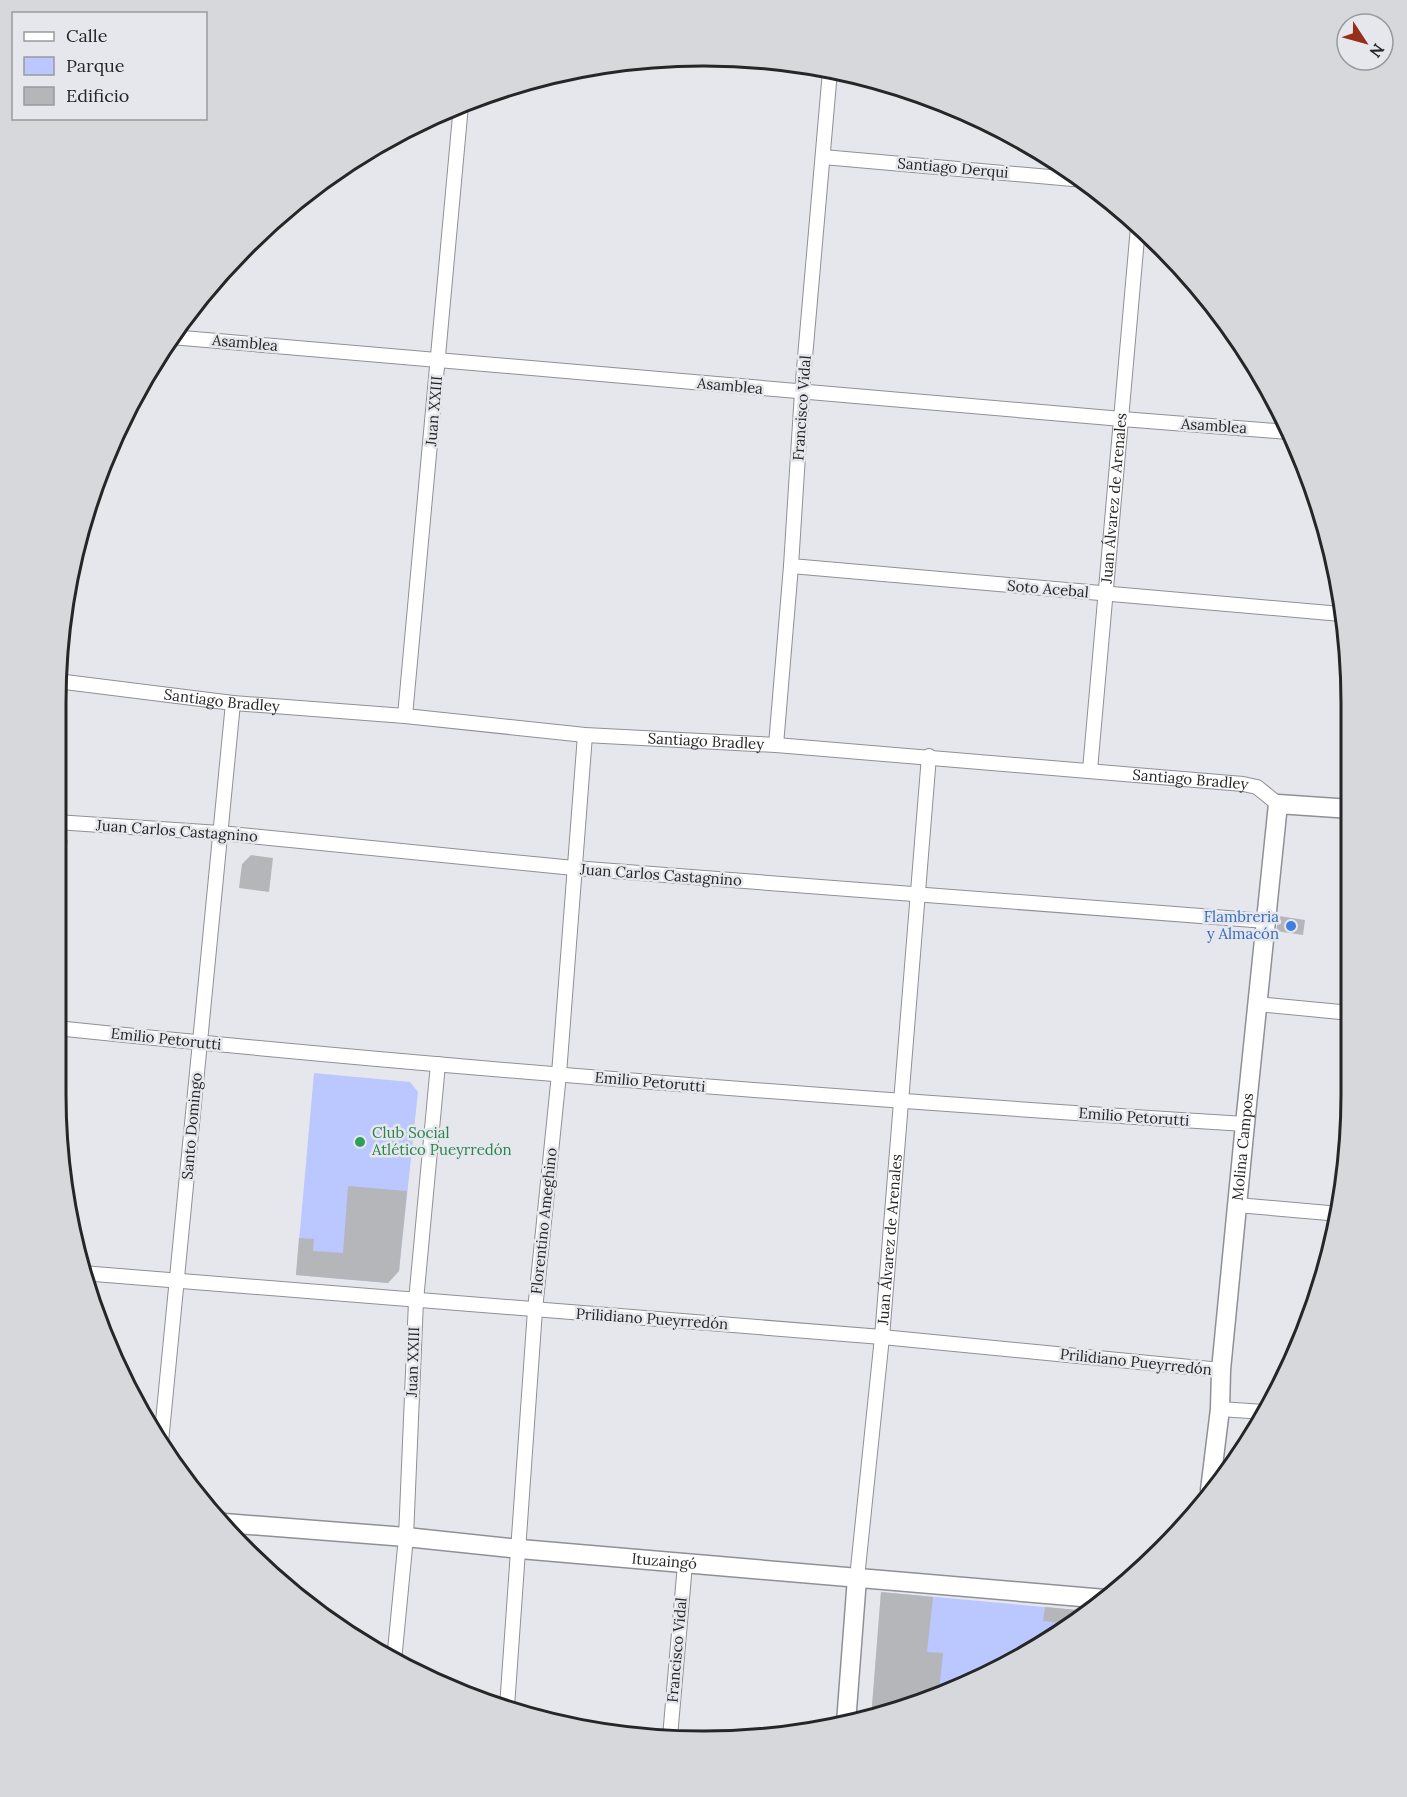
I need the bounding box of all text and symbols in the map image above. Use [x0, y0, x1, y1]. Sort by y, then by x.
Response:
legend [12, 12, 207, 120]
north arrow [1335, 12, 1395, 72]
text: Calle [66, 24, 108, 47]
text: N [1365, 40, 1389, 62]
text: Parque [66, 54, 125, 77]
text: Edificio [66, 84, 129, 107]
street label: Santiago Derqui [897, 153, 1009, 182]
street label: Asamblea [210, 330, 279, 355]
street label: Francisco Vidal [788, 355, 815, 461]
street label: Asamblea [695, 373, 764, 398]
street label: Juan XXIII [421, 375, 446, 448]
street label: Juan Álvarez de Arenales [1096, 412, 1131, 585]
street label: Asamblea [1179, 414, 1248, 437]
street label: Soto Acebal [1006, 575, 1090, 602]
street label: Santiago Bradley [163, 684, 281, 716]
street label: Santiago Bradley [647, 728, 765, 753]
street label: Santiago Bradley [1132, 765, 1251, 794]
street label: Juan Carlos Castagnino [95, 815, 259, 846]
street label: Juan Carlos Castagnino [579, 859, 743, 890]
place label: Flambreria y Almacón [1204, 907, 1279, 943]
marker: Flambreria y Almacón [1284, 919, 1298, 933]
street label: Emilio Petorutti [110, 1023, 222, 1054]
street label: Emilio Petorutti [594, 1067, 706, 1096]
street label: Santo Domingo [177, 1071, 206, 1180]
street label: Molina Campos [1228, 1092, 1257, 1201]
street label: Emilio Petorutti [1078, 1103, 1190, 1130]
place label: Club Social Atlético Pueyrredón [371, 1123, 512, 1159]
marker: Club Social Atlético Pueyrredón [353, 1135, 367, 1149]
street label: Florentino Ameghino [526, 1147, 561, 1295]
street label: Juan Álvarez de Arenales [873, 1153, 906, 1327]
street label: Prilidiano Pueyrredón [575, 1304, 729, 1333]
street label: Juan XXIII [402, 1326, 423, 1399]
street label: Prilidiano Pueyrredón [1059, 1344, 1213, 1379]
street label: Ituzaingó [631, 1549, 698, 1573]
street label: Francisco Vidal [662, 1597, 691, 1703]

